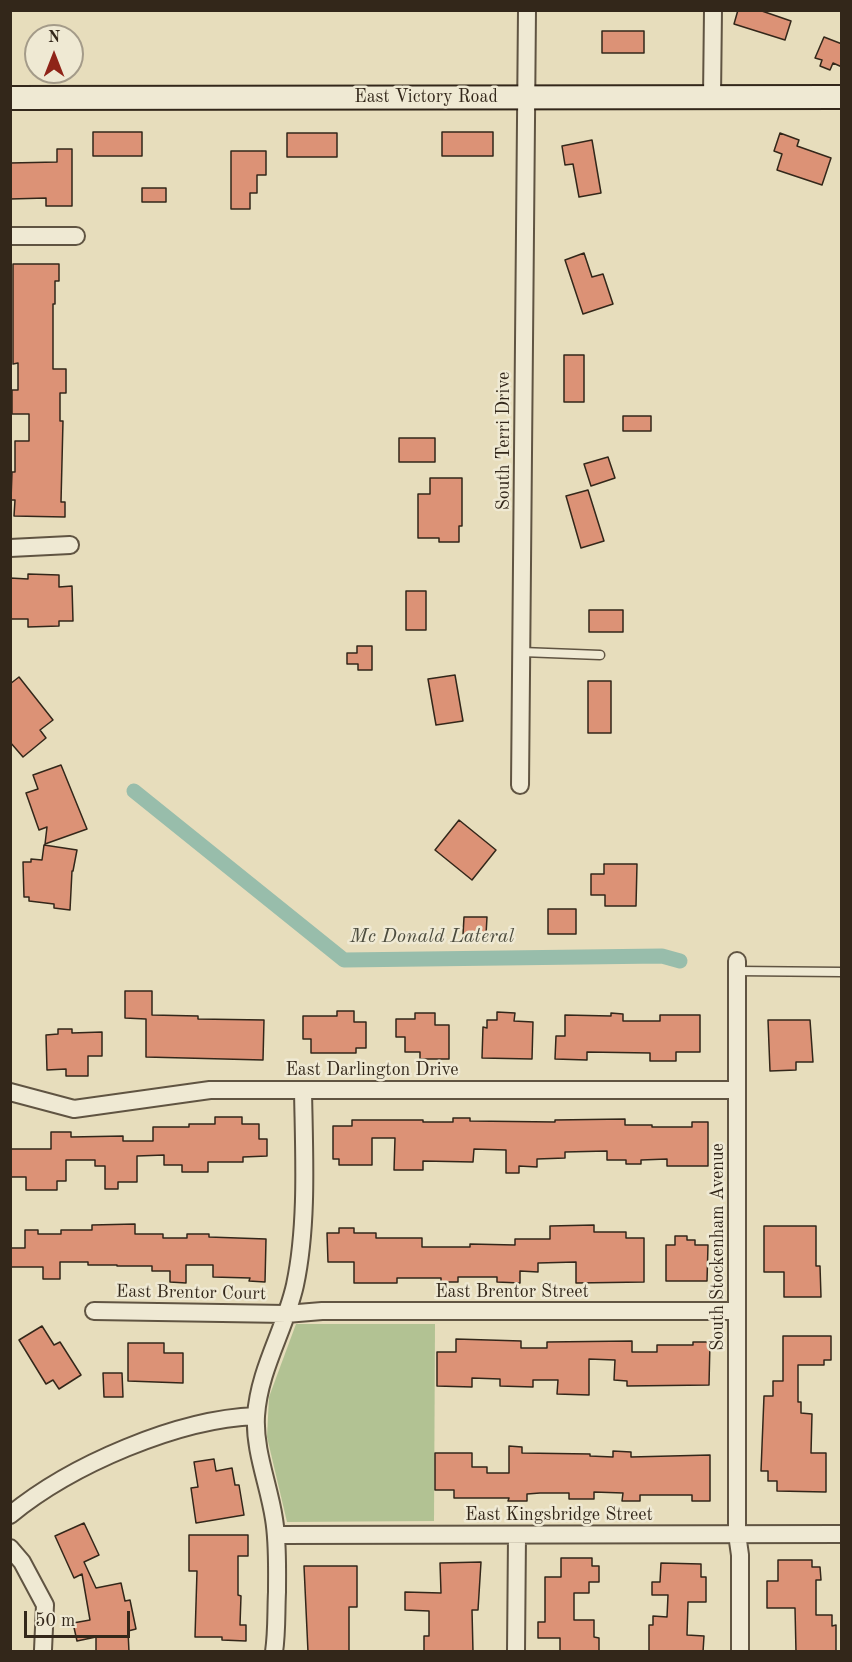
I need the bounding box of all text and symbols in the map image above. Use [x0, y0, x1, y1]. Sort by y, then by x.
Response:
north arrow [24, 24, 84, 84]
text: N [48, 30, 60, 46]
street label: East Victory Road [354, 86, 498, 108]
street label: South Terri Drive [493, 372, 515, 510]
water label: Mc Donald Lateral [350, 925, 514, 949]
street label: East Darlington Drive [285, 1059, 459, 1081]
street label: South Stockenham Avenue [707, 1143, 729, 1351]
street label: East Brentor Court [116, 1281, 266, 1305]
street label: East Brentor Street [435, 1281, 589, 1303]
street label: East Kingsbridge Street [465, 1504, 653, 1526]
scale bar [27, 1599, 134, 1637]
text: 50 m [35, 1612, 75, 1630]

